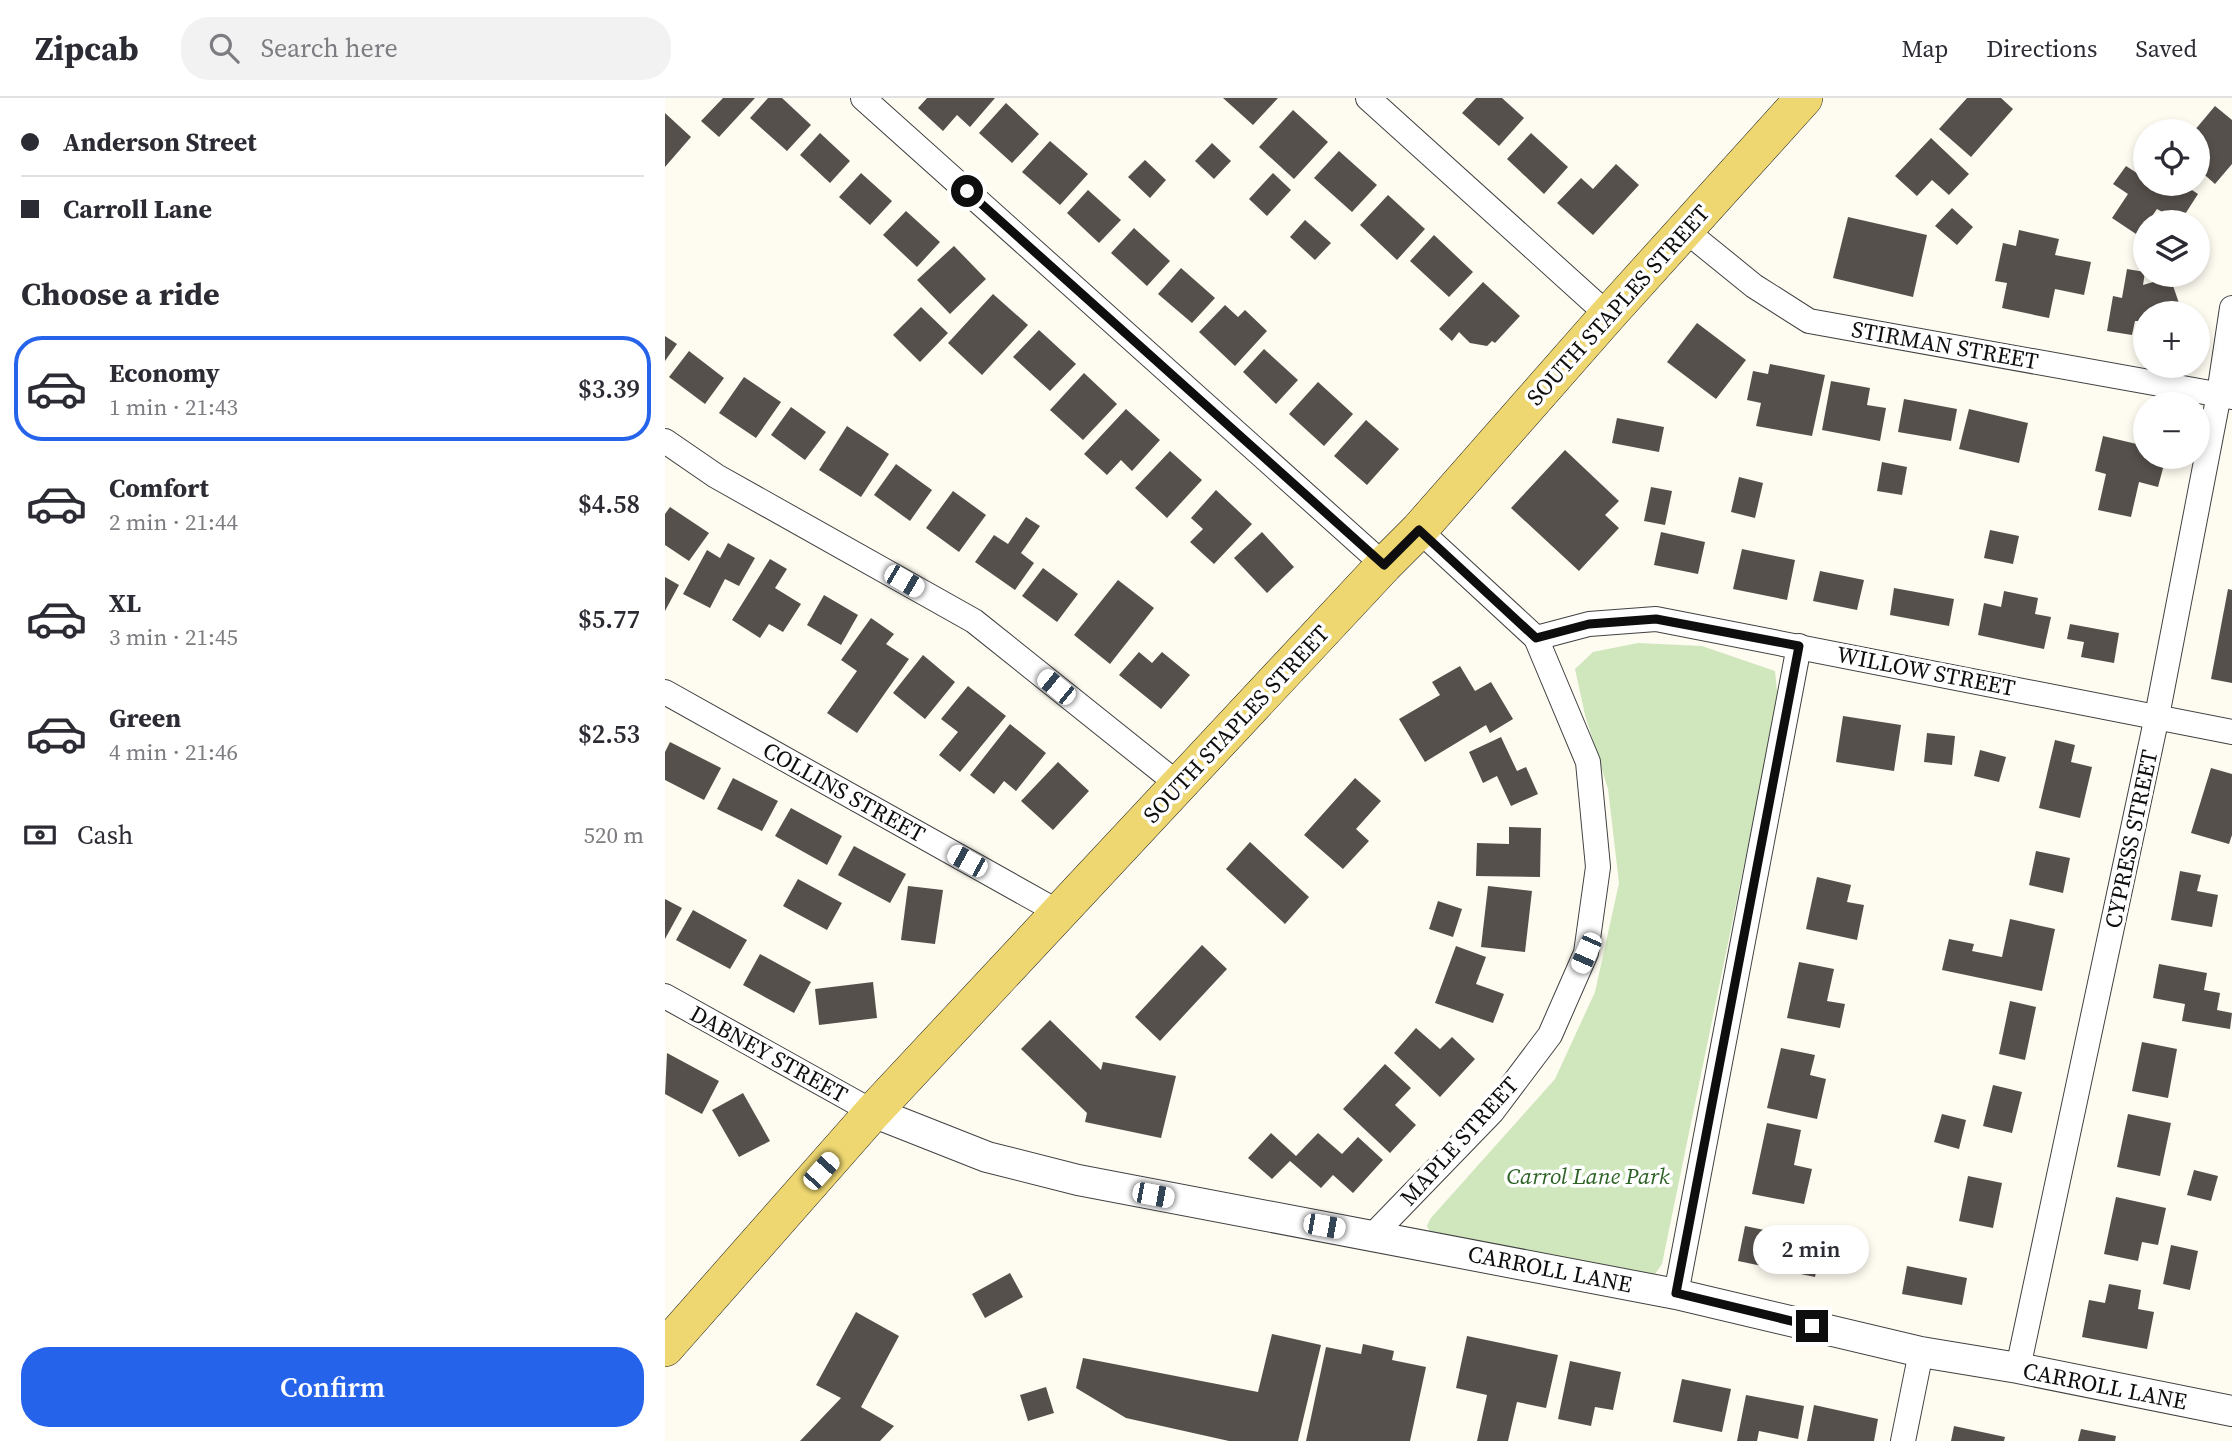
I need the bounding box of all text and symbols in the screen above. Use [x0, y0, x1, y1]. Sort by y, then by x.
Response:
search box [181, 17, 671, 80]
text: Zipcab [35, 26, 139, 71]
icon: search [205, 29, 243, 67]
text: Search here [261, 30, 398, 66]
text: Map [1901, 32, 1948, 65]
text: Directions [1986, 32, 2097, 65]
text: Saved [2135, 32, 2197, 65]
map controls [2133, 119, 2210, 469]
button: locate [2133, 119, 2210, 196]
text: Anderson Street [63, 124, 257, 160]
route start [951, 175, 983, 207]
text: Carroll Lane [63, 191, 212, 227]
street label: SOUTH STAPLES STREET [1519, 198, 1717, 412]
button: layers [2133, 210, 2210, 287]
text: Choose a ride [21, 272, 220, 316]
button: + [2133, 301, 2210, 378]
street label: STIRMAN STREET [1849, 313, 2041, 377]
text: Economy [109, 355, 220, 391]
icon: car [25, 357, 88, 420]
text: $3.39 [578, 371, 640, 407]
text: 1 min · 21:43 [109, 391, 238, 423]
button: − [2133, 392, 2210, 469]
text: Comfort [109, 470, 209, 506]
icon: car [25, 472, 88, 535]
text: $4.58 [578, 486, 640, 522]
text: 2 min · 21:44 [109, 506, 238, 538]
car [881, 561, 928, 601]
text: XL [109, 585, 141, 621]
icon: car [25, 587, 88, 650]
text: $5.77 [578, 601, 640, 637]
street label: SOUTH STAPLES STREET [1136, 618, 1336, 830]
text: 3 min · 21:45 [109, 621, 238, 653]
street label: WILLOW STREET [1834, 638, 2018, 704]
car [1034, 666, 1079, 708]
text: Green [109, 700, 181, 736]
icon: car [25, 702, 88, 765]
text: $2.53 [578, 716, 640, 752]
street label: COLLINS STREET [757, 734, 931, 850]
text: 4 min · 21:46 [109, 736, 238, 768]
street label: CYPRESS STREET [2096, 747, 2166, 931]
icon: cash [21, 816, 59, 854]
text: Cash [77, 817, 133, 853]
text: 520 m [583, 819, 644, 851]
car [944, 842, 991, 880]
car [1568, 930, 1605, 976]
street label: DABNEY STREET [684, 997, 854, 1111]
street label: MAPLE STREET [1392, 1069, 1526, 1213]
car [800, 1148, 843, 1194]
park label: Carrol Lane Park [1506, 1160, 1670, 1192]
car [1131, 1181, 1176, 1209]
car [1302, 1212, 1347, 1240]
callout: 2 min [1754, 1224, 1870, 1274]
text: 2 min [1781, 1233, 1841, 1265]
street label: CARROLL LANE [1465, 1237, 1635, 1301]
route end [1796, 1310, 1828, 1342]
button: Confirm [21, 1347, 644, 1427]
street label: CARROLL LANE [2020, 1354, 2190, 1418]

